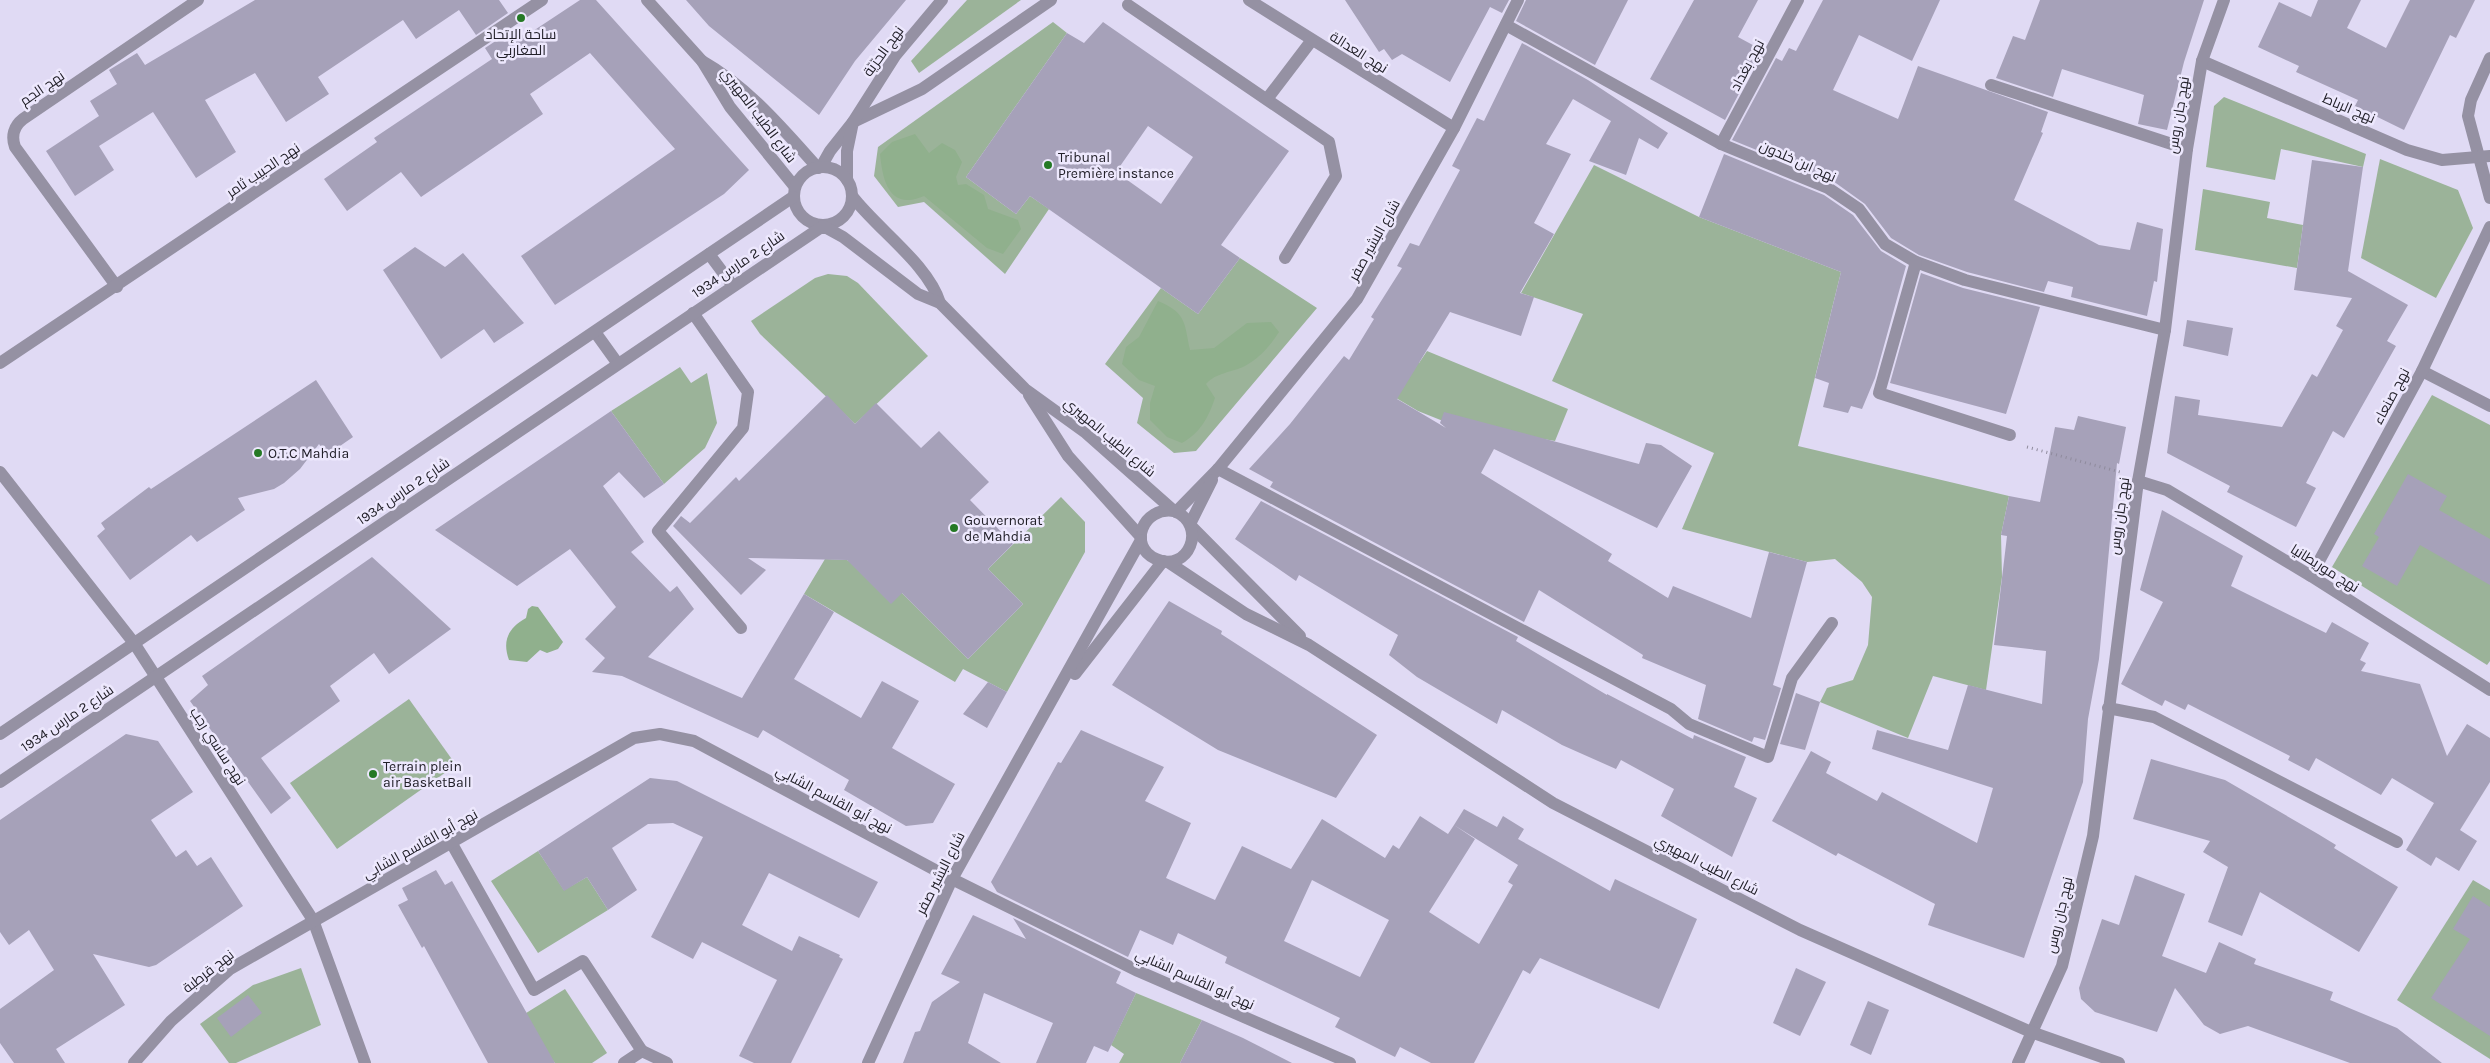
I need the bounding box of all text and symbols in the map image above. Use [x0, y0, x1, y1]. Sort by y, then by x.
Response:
marker: ساحة الإتحاد المغاربي [515, 12, 527, 24]
street label: نهج الحرّيّة [859, 23, 907, 80]
place label: ساحة الإتحاد المغاربي [486, 26, 556, 62]
street label: نهج العدالة [1327, 28, 1391, 77]
street label: نهج بغداد [1727, 37, 1768, 94]
street label: شارع الطيب المهيري [715, 64, 800, 168]
street label: نهج الجم [17, 67, 68, 110]
street label: نهج جان روس [2164, 75, 2193, 155]
street label: نهج الرباط [2320, 90, 2378, 127]
street label: نهج ابن خلدون [1757, 137, 1839, 186]
street label: نهج الحبيب ثامر [222, 140, 303, 202]
place label: Tribunal Première instance [1058, 149, 1174, 182]
marker: Tribunal Première instance [1042, 159, 1054, 171]
street label: شارع البشير صفر [1345, 197, 1404, 285]
street label: شارع 2 مارس 1934 [689, 227, 788, 302]
street label: نهج صنعاء [2370, 365, 2413, 427]
street label: شارع الطيب المهيري [1058, 394, 1159, 483]
place label: O.T.C Mahdia [268, 445, 349, 462]
marker: O.T.C Mahdia [252, 447, 264, 459]
street label: شارع 2 مارس 1934 [354, 454, 453, 529]
street label: نهج جان روس [2106, 476, 2133, 556]
place label: Gouvernorat de Mahdia [964, 512, 1043, 545]
marker: Gouvernorat de Mahdia [948, 522, 960, 534]
street label: نهج موريطانيا [2287, 541, 2362, 596]
street label: شارع 2 مارس 1934 [18, 681, 117, 756]
street label: نهج ساسي رجب [184, 704, 249, 790]
place label: Terrain plein air BasketBall [383, 758, 472, 791]
street label: نهج أبو القاسم الشابي [772, 761, 895, 840]
marker: Terrain plein air BasketBall [367, 768, 379, 780]
street label: نهج أبو القاسم الشابي [359, 805, 482, 886]
street label: شارع البشير صفر [912, 829, 969, 918]
street label: شارع الطيب المهيري [1651, 832, 1762, 902]
street label: نهج جان روس [2042, 875, 2077, 955]
street label: نهج أبو القاسم الشابي [1131, 945, 1257, 1016]
street label: نهج قرطبة [179, 946, 237, 997]

